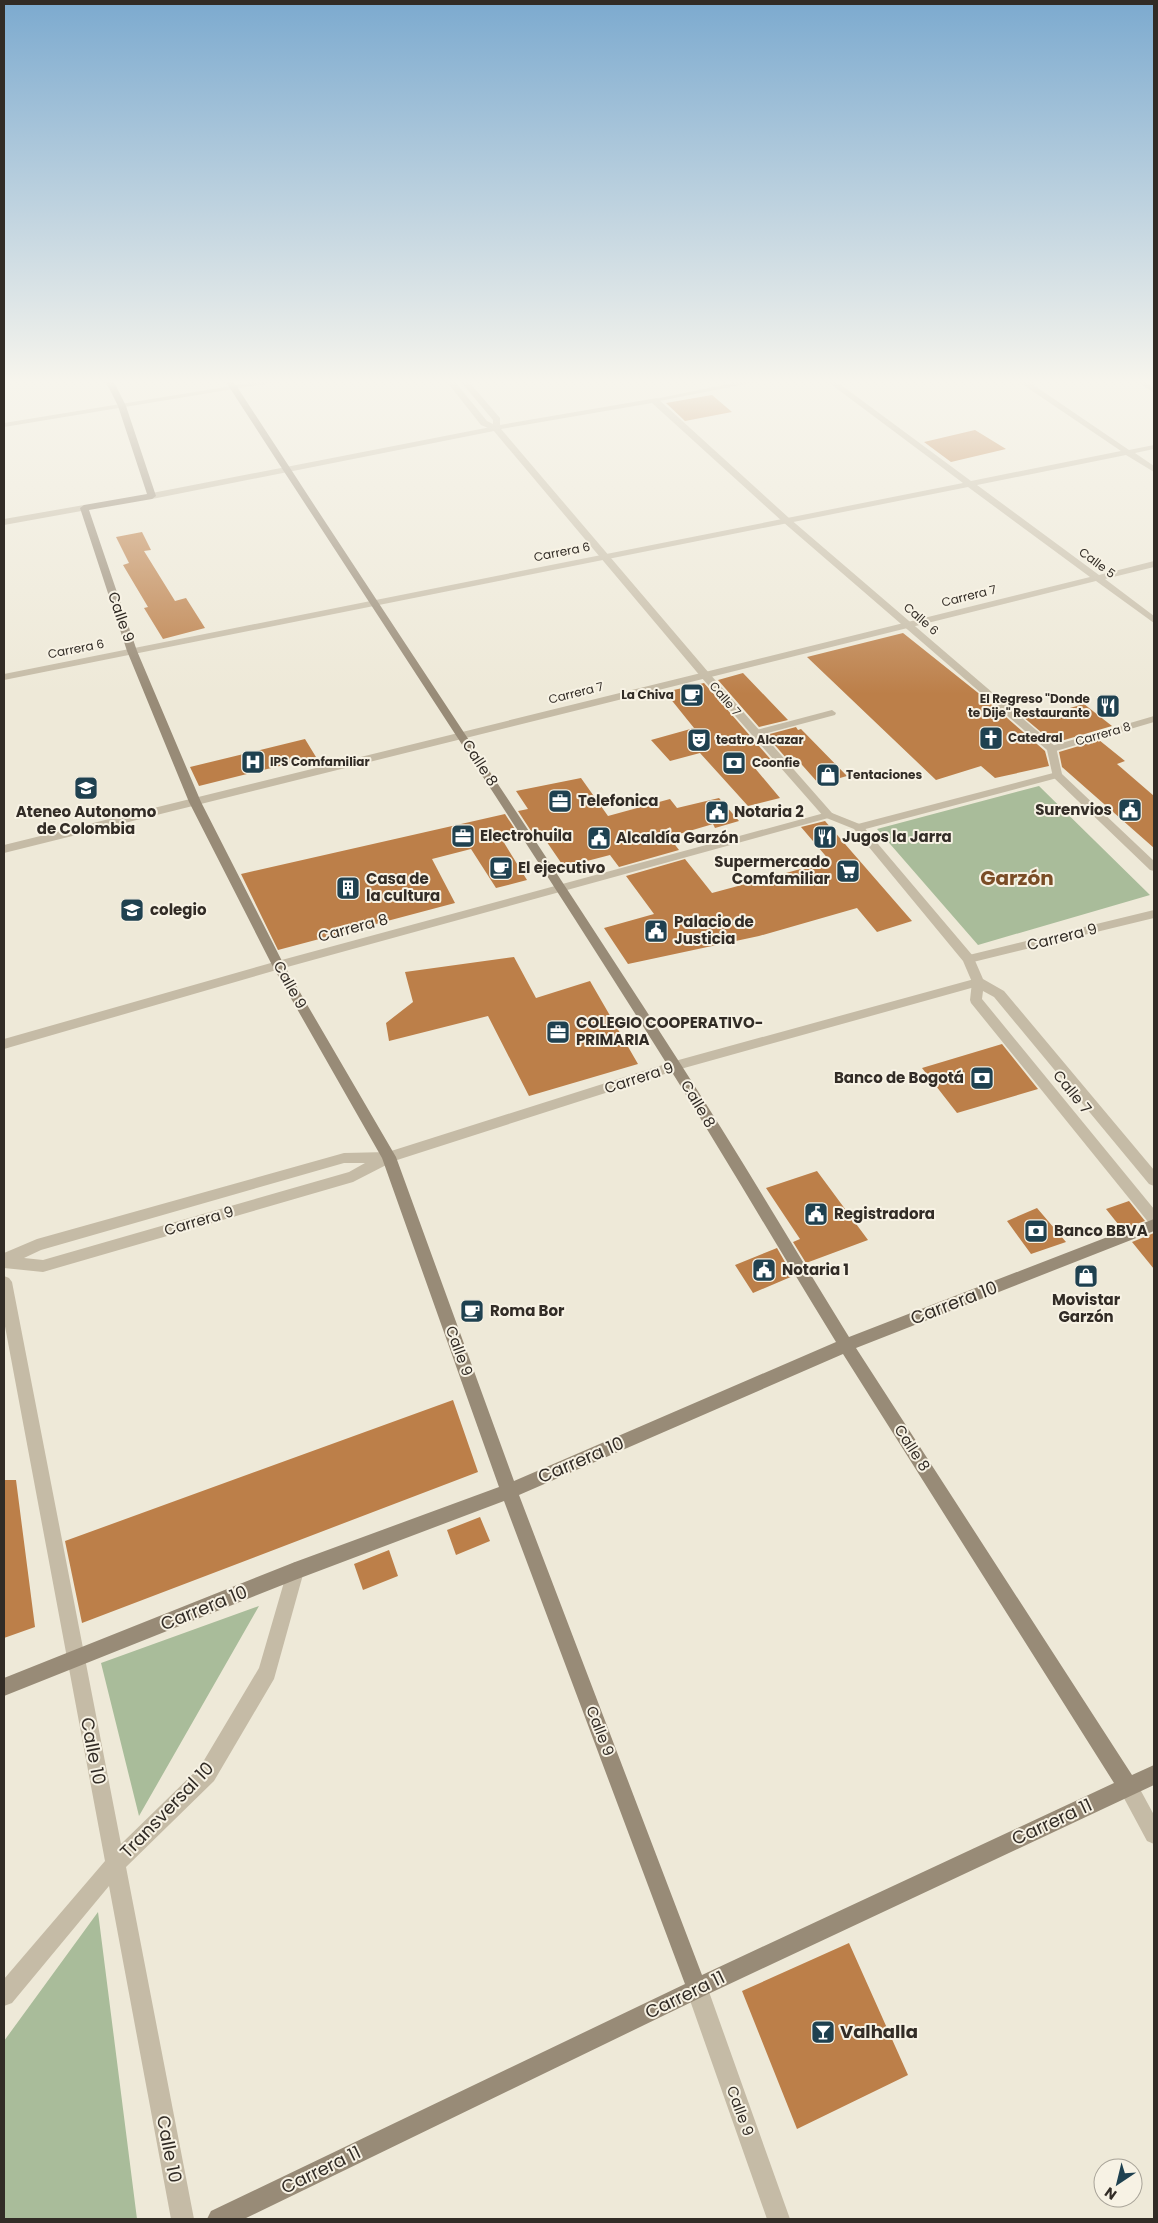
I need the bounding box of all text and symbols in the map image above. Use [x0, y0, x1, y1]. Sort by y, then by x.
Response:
street label: Carrera 6 [532, 538, 592, 565]
street label: Calle 5 [1076, 543, 1119, 582]
street label: Carrera 7 [940, 580, 999, 611]
street label: Calle 9 [103, 589, 140, 645]
street label: Calle 6 [900, 599, 943, 639]
street label: Carrera 6 [46, 635, 106, 662]
street label: Carrera 7 [547, 677, 606, 708]
street label: Calle 7 [706, 678, 745, 720]
cafe icon: La Chiva [679, 682, 705, 708]
place label: La Chiva [621, 686, 674, 703]
place label: El Regreso "Donde te Dije" Restaurante [968, 690, 1091, 721]
restaurant icon: El Regreso "Donde te Dije" Restaurante [1095, 693, 1121, 719]
street label: Carrera 8 [1073, 717, 1133, 750]
church icon: Catedral [978, 725, 1004, 751]
theatre icon: teatro Alcazar [686, 727, 712, 753]
place label: Catedral [1008, 729, 1063, 746]
place label: teatro Alcazar [716, 731, 804, 748]
street label: Calle 8 [457, 735, 503, 790]
hospital icon: IPS Comfamiliar [240, 749, 266, 775]
bank icon: Coonfie [721, 750, 747, 776]
place label: IPS Comfamiliar [270, 753, 370, 770]
place label: Coonfie [752, 754, 800, 771]
shop icon: Tentaciones [815, 762, 841, 788]
place label: Tentaciones [846, 766, 923, 783]
school or university icon: Ateneo Autonomo de Colombia [73, 775, 99, 801]
office icon: Telefonica [547, 788, 573, 814]
place label: Telefonica [578, 790, 659, 811]
public building icon: Surenvios [1117, 797, 1143, 823]
public building icon: Notaria 2 [704, 799, 730, 825]
place label: Surenvios [1035, 799, 1112, 820]
place label: Ateneo Autonomo de Colombia [16, 801, 157, 839]
place label: Notaria 2 [734, 801, 804, 822]
office icon: Electrohuila [450, 823, 476, 849]
restaurant icon: Jugos la Jarra [812, 824, 838, 850]
place label: Electrohuila [480, 825, 572, 846]
public building icon: Alcaldía Garzón [586, 825, 612, 851]
place label: Jugos la Jarra [842, 826, 952, 847]
place label: Alcaldía Garzón [616, 827, 739, 848]
place label: Supermercado Comfamiliar [714, 851, 831, 889]
cafe icon: El ejecutivo [488, 855, 514, 881]
place label: El ejecutivo [518, 857, 606, 878]
supermarket icon: Supermercado Comfamiliar [835, 858, 861, 884]
district label: Garzón [980, 864, 1054, 892]
place label: Casa de la cultura [366, 868, 440, 906]
building icon: Casa de la cultura [335, 875, 361, 901]
school or university icon: colegio [119, 897, 145, 923]
place label: colegio [150, 899, 207, 920]
street label: Carrera 8 [316, 908, 390, 947]
place label: Palacio de Justicia [674, 911, 754, 949]
public building icon: Palacio de Justicia [643, 918, 669, 944]
street label: Carrera 9 [1025, 918, 1099, 955]
street label: Calle 9 [269, 957, 312, 1013]
place label: COLEGIO COOPERATIVO- PRIMARIA [576, 1012, 763, 1050]
office icon: COLEGIO COOPERATIVO- PRIMARIA [545, 1019, 571, 1045]
street label: Carrera 9 [602, 1057, 676, 1099]
bank icon: Banco de Bogotá [969, 1065, 995, 1091]
street label: Calle 7 [1048, 1065, 1096, 1118]
place label: Banco de Bogotá [834, 1067, 964, 1088]
street label: Calle 8 [676, 1076, 721, 1131]
street label: Carrera 9 [162, 1201, 236, 1240]
public building icon: Registradora [803, 1201, 829, 1227]
place label: Registradora [834, 1203, 935, 1224]
bank icon: Banco BBVA [1023, 1218, 1049, 1244]
place label: Banco BBVA [1054, 1220, 1148, 1241]
public building icon: Notaria 1 [751, 1257, 777, 1283]
place label: Notaria 1 [782, 1259, 849, 1280]
shop icon: Movistar Garzón [1073, 1263, 1099, 1289]
street label: Carrera 10 [907, 1274, 1001, 1331]
place label: Movistar Garzón [1052, 1289, 1121, 1327]
cafe icon: Roma Bor [459, 1298, 485, 1324]
place label: Roma Bor [490, 1300, 565, 1321]
street label: Calle 9 [441, 1323, 478, 1379]
street label: Calle 8 [889, 1420, 935, 1475]
street label: Carrera 10 [534, 1430, 628, 1489]
street label: Carrera 10 [157, 1579, 251, 1636]
street label: Calle 9 [581, 1703, 620, 1759]
street label: Calle 10 [75, 1715, 112, 1787]
street label: Transversal 10 [114, 1756, 219, 1863]
street label: Carrera 11 [1008, 1792, 1096, 1851]
street label: Carrera 11 [641, 1964, 729, 2025]
bar icon: Valhalla [810, 2019, 836, 2045]
place label: Valhalla [840, 2019, 918, 2044]
street label: Calle 9 [722, 2083, 759, 2139]
street label: Calle 10 [151, 2113, 188, 2185]
street label: Carrera 11 [277, 2139, 365, 2200]
north arrow [1093, 2158, 1143, 2208]
text: N [1100, 2182, 1121, 2205]

